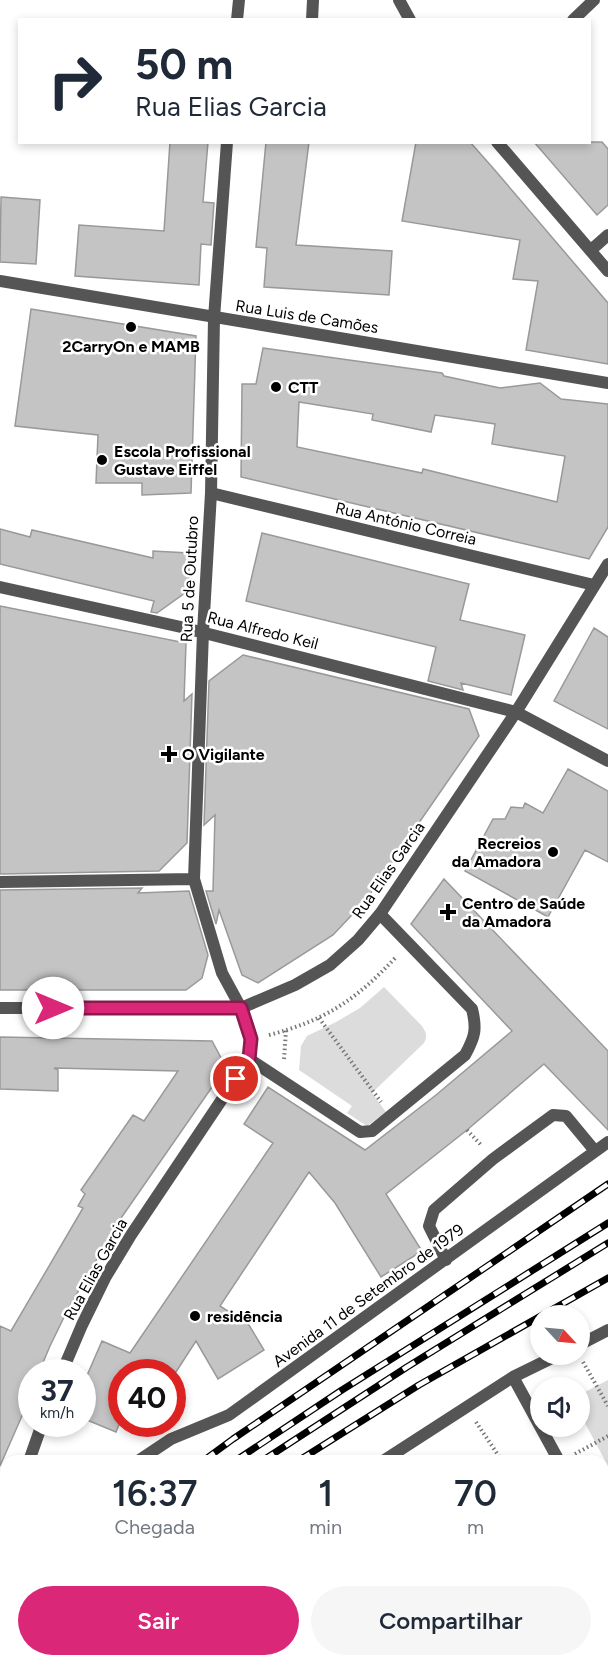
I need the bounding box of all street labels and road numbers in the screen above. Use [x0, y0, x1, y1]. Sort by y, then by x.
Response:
street label: Rua Luis de Camões [234, 296, 380, 337]
street label: Rua António Correia [333, 498, 478, 549]
street label: Rua 5 de Outubro [177, 515, 202, 643]
street label: Rua Alfredo Keil [205, 608, 320, 653]
street label: Rua Elias Garcia [348, 818, 429, 922]
street label: Rua Elias Garcia [60, 1215, 131, 1324]
street label: Avenida 11 de Setembro de 1979 [269, 1220, 467, 1371]

